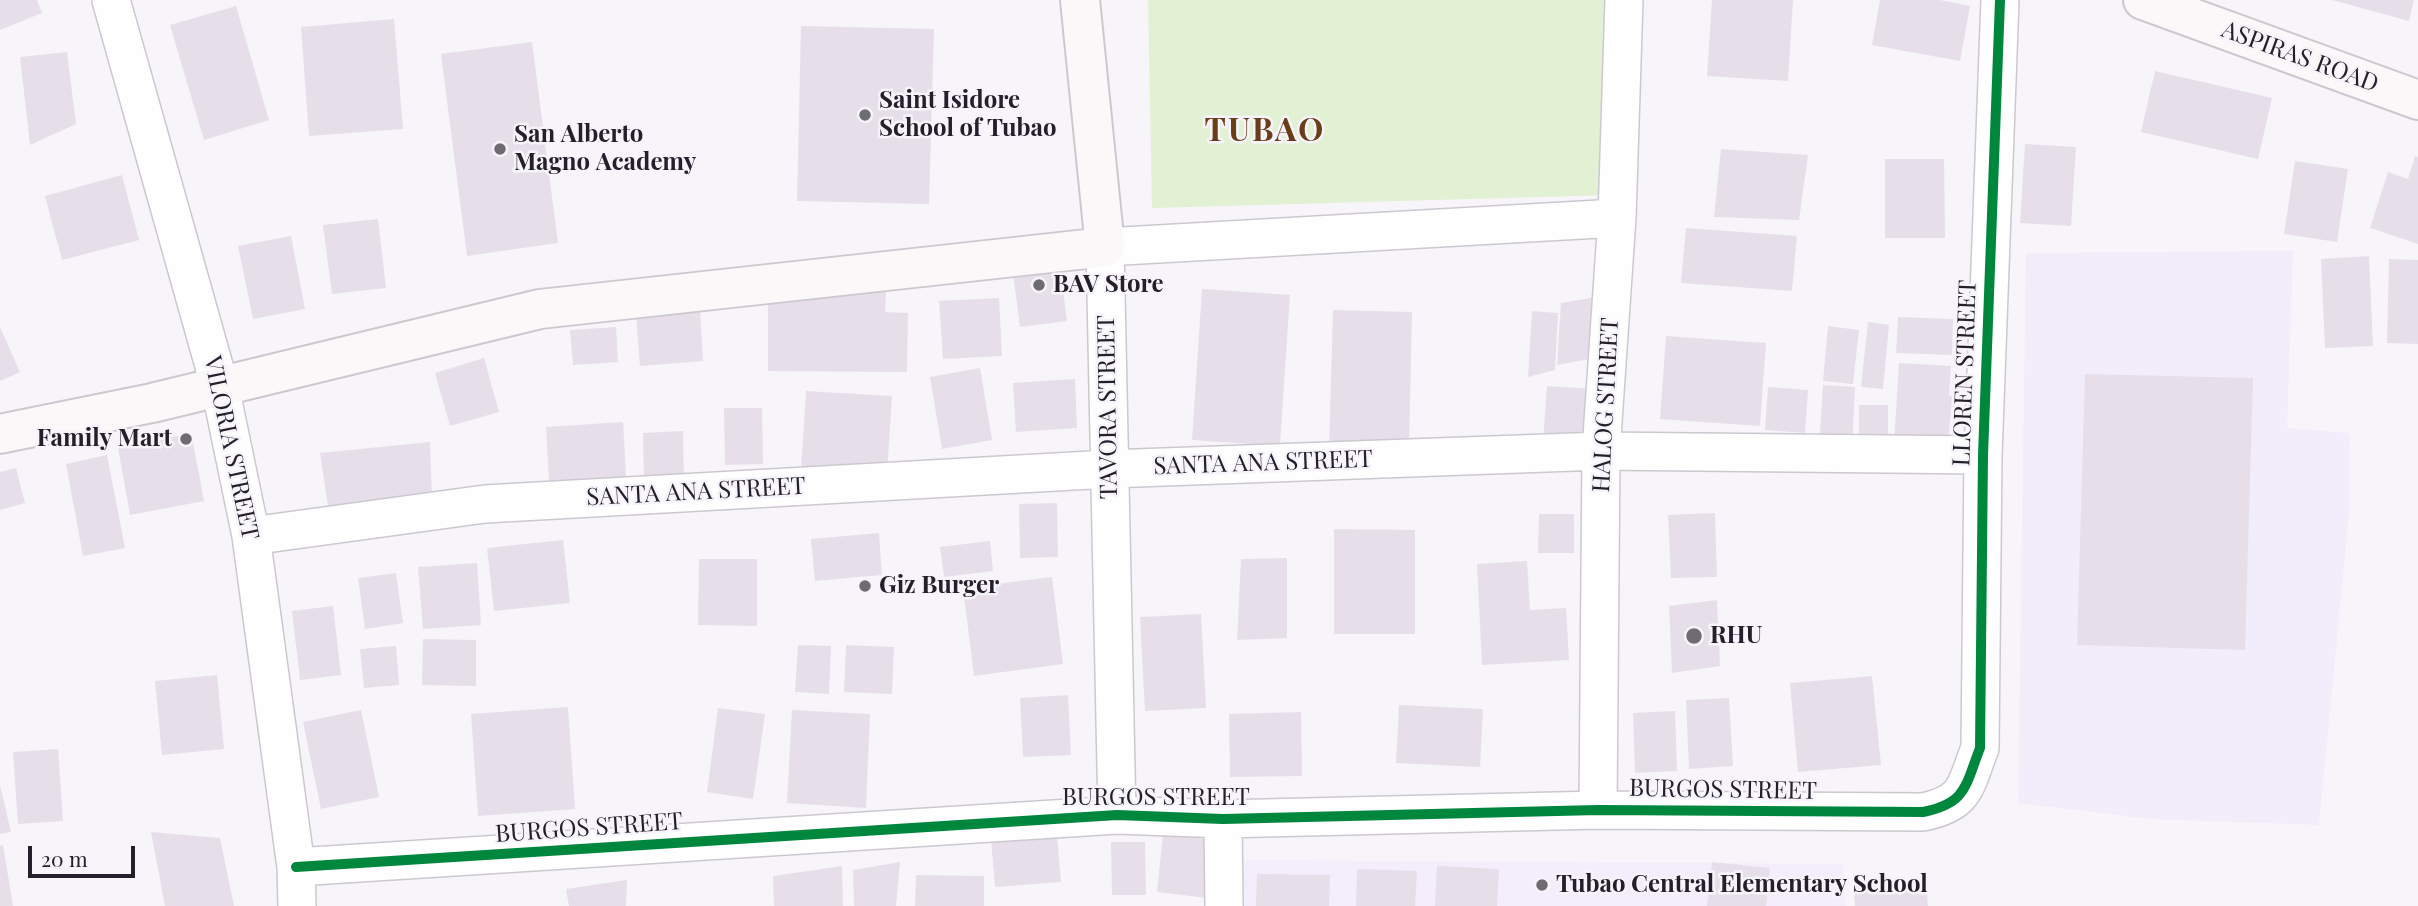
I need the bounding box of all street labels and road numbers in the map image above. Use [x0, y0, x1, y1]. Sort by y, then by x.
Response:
street label: ASPIRAS ROAD [2218, 15, 2382, 99]
street label: LLOREN STREET [1947, 279, 1983, 467]
street label: TAVORA STREET [1092, 315, 1124, 499]
street label: HALOG STREET [1587, 317, 1625, 493]
street label: VILORIA STREET [197, 353, 265, 543]
street label: SANTA ANA STREET [1153, 445, 1373, 481]
street label: SANTA ANA STREET [586, 472, 806, 512]
street label: BURGOS STREET [1629, 774, 1817, 806]
street label: BURGOS STREET [1062, 784, 1250, 812]
street label: BURGOS STREET [494, 807, 684, 849]

